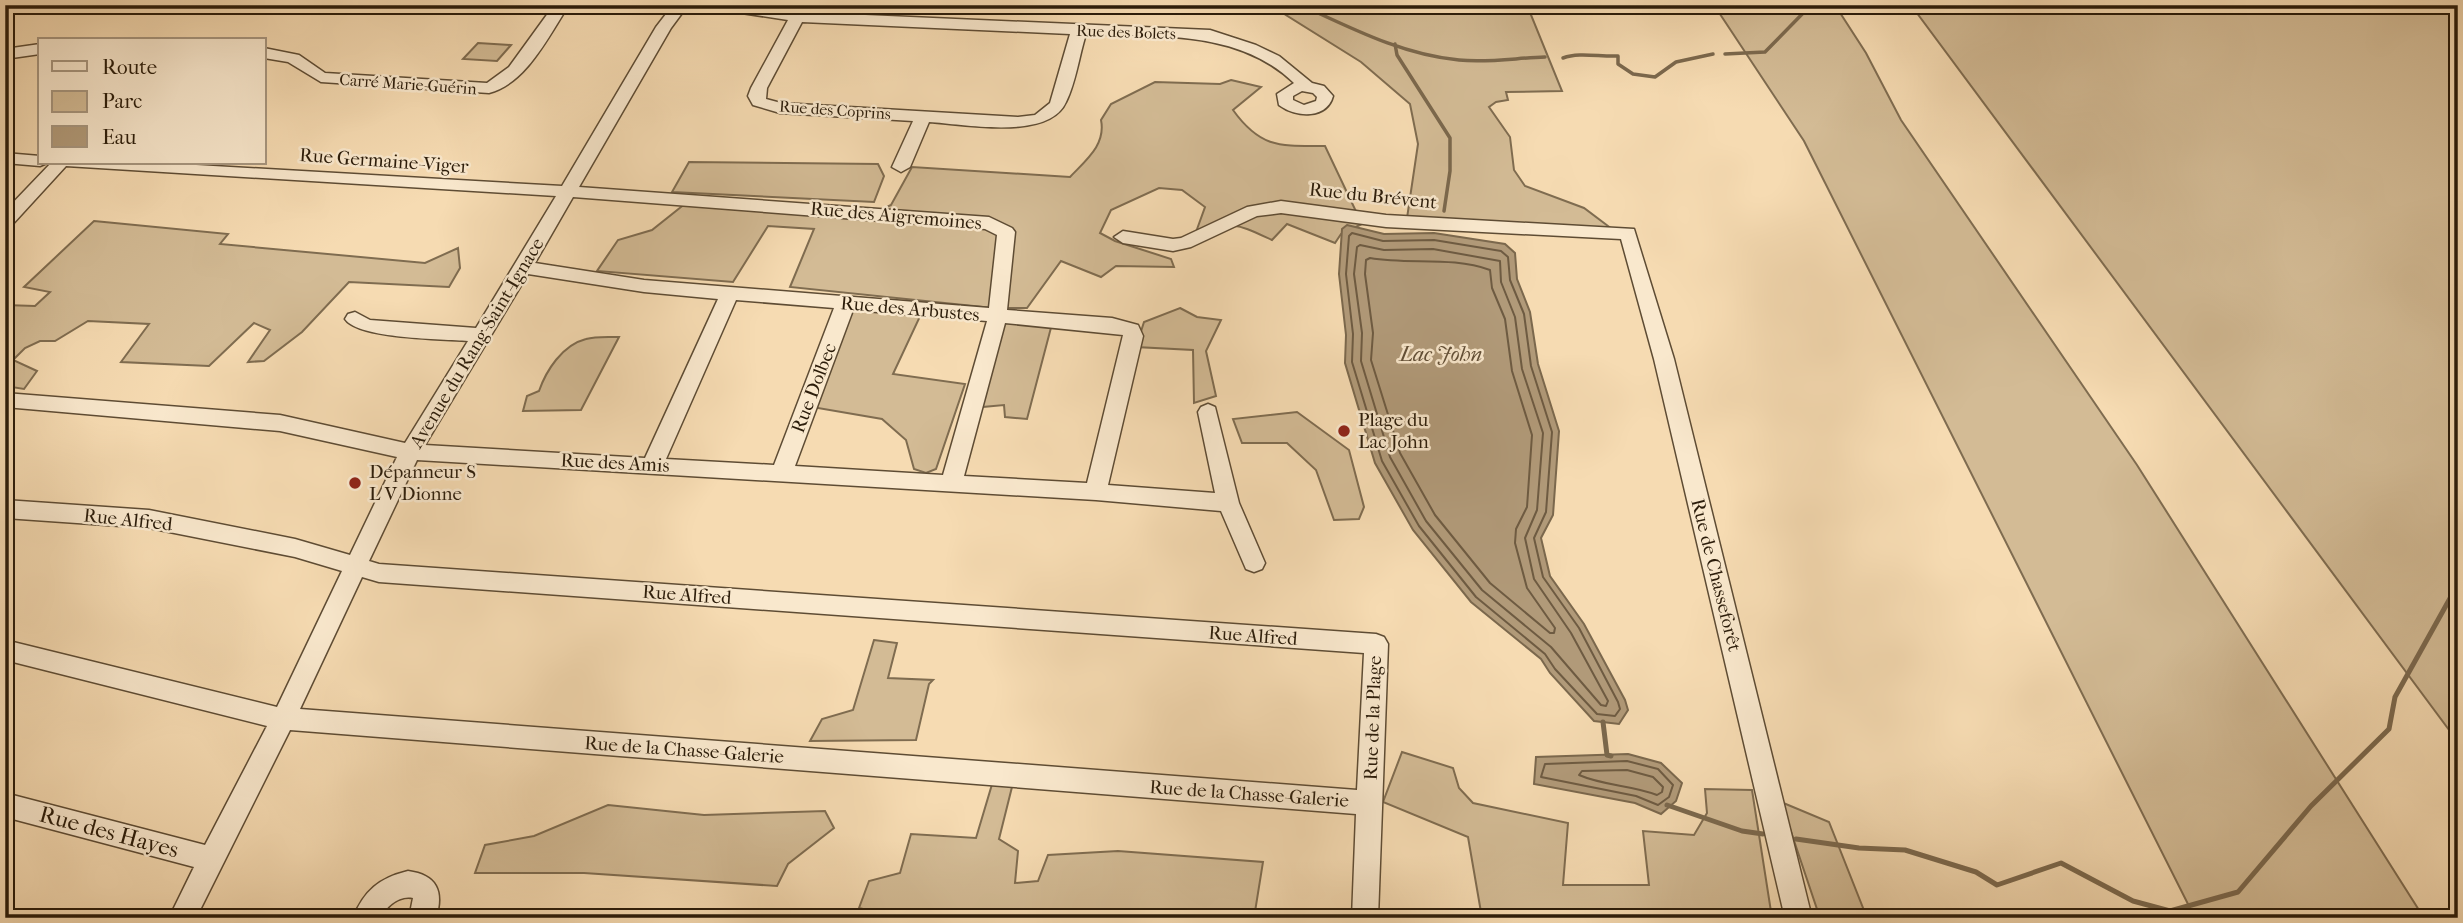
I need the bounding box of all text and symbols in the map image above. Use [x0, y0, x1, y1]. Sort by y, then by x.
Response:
street label: Rue des Bolets [1076, 21, 1176, 43]
legend [38, 38, 266, 164]
text: Route [102, 55, 157, 79]
street label: Carré Marie-Guérin [339, 70, 478, 98]
text: Parc [102, 89, 142, 113]
street label: Rue des Coprins [779, 97, 892, 123]
text: Eau [102, 125, 136, 149]
street label: Rue Germaine-Viger [299, 144, 470, 178]
street label: Rue du Brévent [1308, 178, 1438, 214]
street label: Rue des Aigremoines [809, 198, 983, 234]
street label: Avenue du Rang-Saint-Ignace [405, 234, 549, 453]
street label: Rue des Arbustes [839, 292, 981, 326]
street label: Rue Dolbec [787, 340, 841, 436]
water label: Lac John [1398, 342, 1483, 366]
place label: Plage du Lac John [1358, 409, 1429, 453]
marker: Plage du Lac John [1336, 423, 1352, 439]
street label: Rue des Amis [560, 449, 670, 477]
place label: Dépanneur S L V Dionne [369, 461, 476, 505]
marker: Dépanneur S L V Dionne [347, 475, 363, 491]
street label: Rue de Chasseforêt [1686, 496, 1746, 654]
street label: Rue Alfred [83, 504, 174, 536]
street label: Rue Alfred [642, 581, 733, 609]
street label: Rue Alfred [1208, 622, 1299, 650]
street label: Rue de la Plage [1360, 655, 1386, 781]
street label: Rue de la Chasse-Galerie [584, 732, 784, 768]
street label: Rue de la Chasse-Galerie [1149, 776, 1349, 812]
street label: Rue des Hayes [36, 800, 182, 864]

